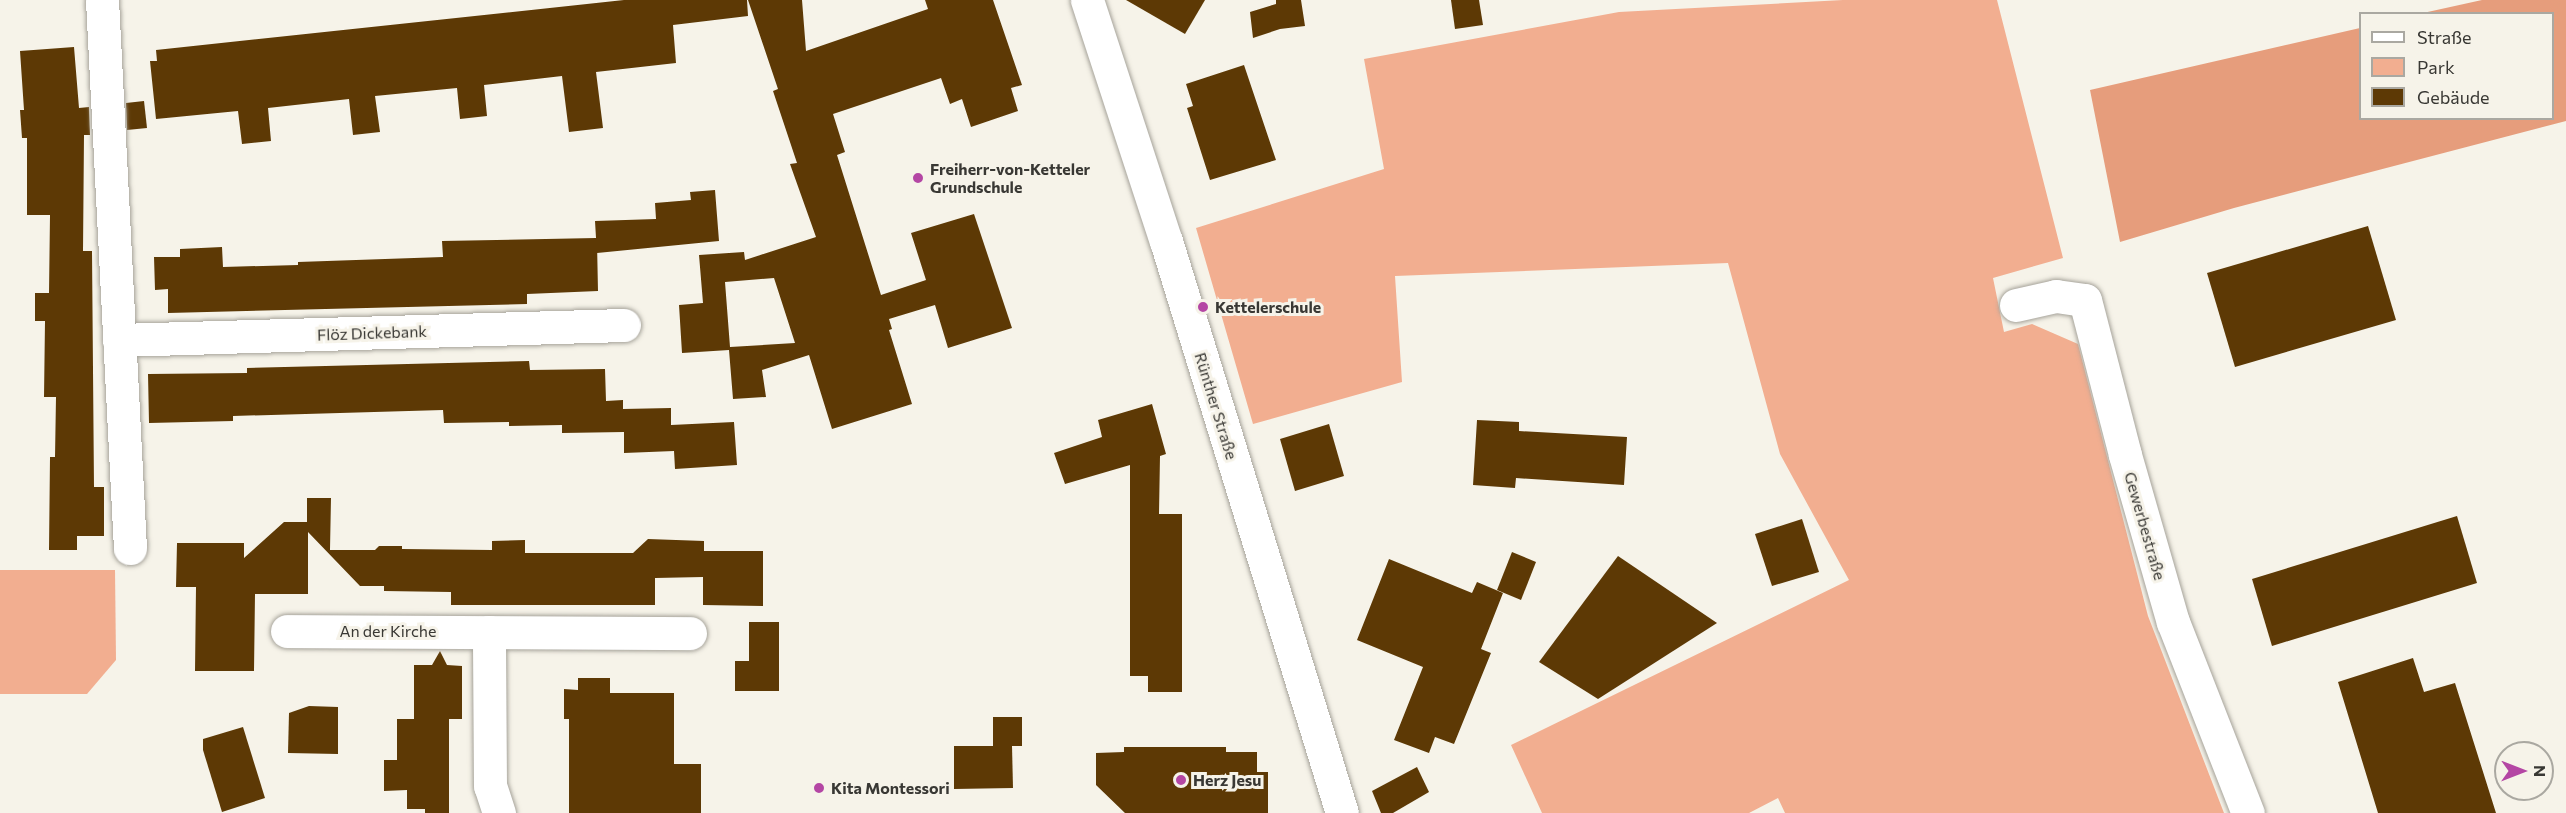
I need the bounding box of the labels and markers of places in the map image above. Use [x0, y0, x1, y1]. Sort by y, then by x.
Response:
place label: Freiherr-von-Ketteler Grundschule [930, 159, 1090, 197]
marker: Freiherr-von-Ketteler Grundschule [911, 171, 925, 185]
place label: Kettelerschule [1215, 297, 1321, 317]
marker: Kettelerschule [1196, 300, 1210, 314]
place label: Herz Jesu [1193, 770, 1261, 790]
marker: Herz Jesu [1174, 773, 1188, 787]
place label: Kita Montessori [831, 778, 950, 798]
marker: Kita Montessori [812, 781, 826, 795]

